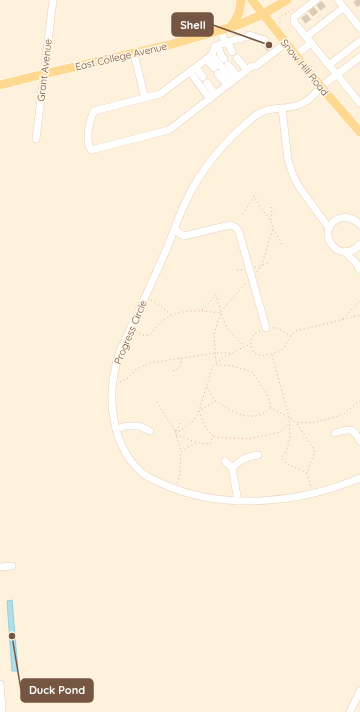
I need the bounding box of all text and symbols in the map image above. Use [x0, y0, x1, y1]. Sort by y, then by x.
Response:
callout: Shell [172, 13, 213, 36]
text: Shell [180, 18, 206, 32]
street label: Snow Hill Road [278, 36, 331, 98]
street label: Grant Avenue [34, 38, 55, 102]
street label: East College Avenue [74, 40, 169, 73]
street label: Progress Circle [111, 298, 150, 366]
callout: Duck Pond [21, 679, 93, 702]
text: Duck Pond [29, 683, 85, 697]

